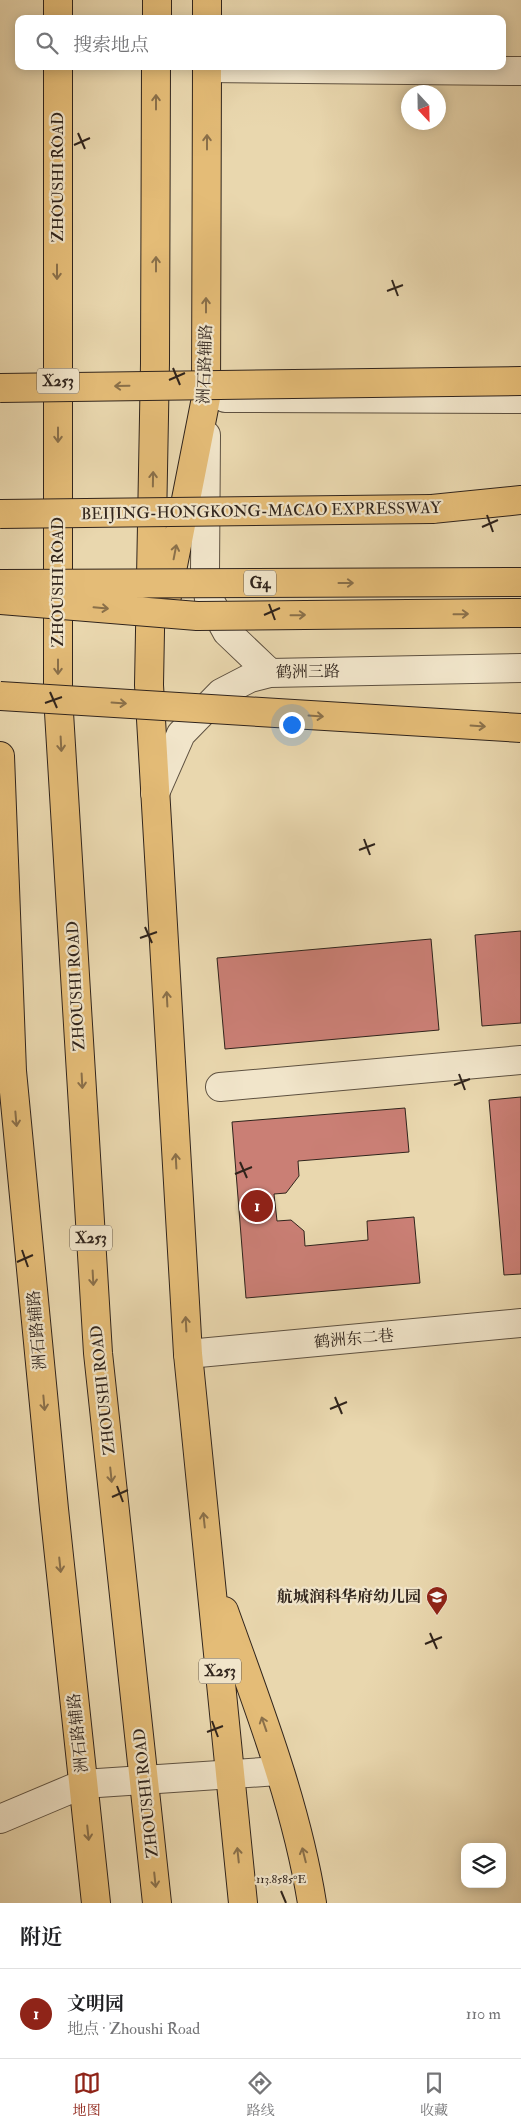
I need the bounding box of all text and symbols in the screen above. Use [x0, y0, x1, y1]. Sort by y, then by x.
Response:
search box [15, 15, 506, 70]
icon: search [33, 29, 61, 57]
text: 搜索地点 [73, 33, 149, 57]
north arrow [401, 85, 446, 130]
one-way arrow [151, 94, 161, 110]
street label: ZHOUSHI ROAD [48, 112, 68, 242]
one-way arrow [202, 135, 212, 151]
one-way arrow [151, 257, 161, 273]
one-way arrow [52, 264, 62, 280]
one-way arrow [201, 297, 211, 314]
street label: 洲石路辅路 [194, 324, 216, 404]
road number: X253 [37, 368, 79, 394]
one-way arrow [115, 381, 131, 391]
one-way arrow [53, 426, 63, 443]
one-way arrow [148, 471, 158, 488]
street label: BEIJING-HONGKONG-MACAO EXPRESSWAY [81, 498, 442, 525]
street label: ZHOUSHI ROAD [48, 517, 68, 647]
one-way arrow [171, 544, 181, 560]
road number: G4 [244, 570, 276, 596]
one-way arrow [338, 578, 354, 588]
one-way arrow [93, 604, 109, 613]
one-way arrow [452, 609, 468, 619]
one-way arrow [290, 610, 306, 620]
one-way arrow [53, 659, 63, 675]
street label: 鹤洲三路 [276, 661, 340, 683]
one-way arrow [110, 699, 126, 708]
one-way arrow [307, 711, 323, 720]
your location [279, 712, 305, 738]
one-way arrow [470, 721, 486, 730]
one-way arrow [57, 736, 66, 752]
street label: ZHOUSHI ROAD [63, 920, 89, 1052]
one-way arrow [162, 991, 172, 1007]
one-way arrow [77, 1073, 86, 1089]
one-way arrow [12, 1111, 21, 1127]
one-way arrow [172, 1154, 181, 1170]
pin: 1 [241, 1187, 273, 1225]
road number: X253 [70, 1226, 112, 1250]
one-way arrow [89, 1270, 98, 1286]
street label: 洲石路辅路 [24, 1289, 50, 1371]
one-way arrow [181, 1316, 190, 1332]
street label: ZHOUSHI ROAD [86, 1324, 120, 1456]
street label: 鹤洲东二巷 [313, 1326, 395, 1352]
one-way arrow [39, 1395, 48, 1411]
one-way arrow [106, 1467, 116, 1483]
one-way arrow [199, 1512, 209, 1528]
one-way arrow [55, 1556, 65, 1572]
school or university icon: 航城润科华府幼儿园 [425, 1585, 449, 1616]
place label: 航城润科华府幼儿园 [277, 1587, 421, 1607]
road number: X253 [199, 1658, 241, 1684]
street label: 洲石路辅路 [64, 1692, 92, 1774]
one-way arrow [259, 1717, 268, 1732]
street label: ZHOUSHI ROAD [129, 1727, 163, 1859]
one-way arrow [84, 1825, 93, 1841]
map controls [461, 1843, 506, 1888]
button: layers [461, 1843, 506, 1888]
one-way arrow [233, 1847, 243, 1863]
one-way arrow [298, 1848, 308, 1864]
one-way arrow [150, 1871, 160, 1887]
text: 113.8585°E [256, 1872, 306, 1887]
text: 附近 [20, 1924, 62, 1951]
text: 文明园 [67, 1992, 124, 2016]
text: 1 [33, 2004, 39, 2024]
text: 110 m [466, 2004, 501, 2024]
text: 地点 · Zhoushi Road [67, 2019, 200, 2039]
tab: 地图 [73, 2069, 101, 2119]
tab: 路线 [246, 2069, 274, 2119]
tab: 收藏 [420, 2069, 448, 2119]

